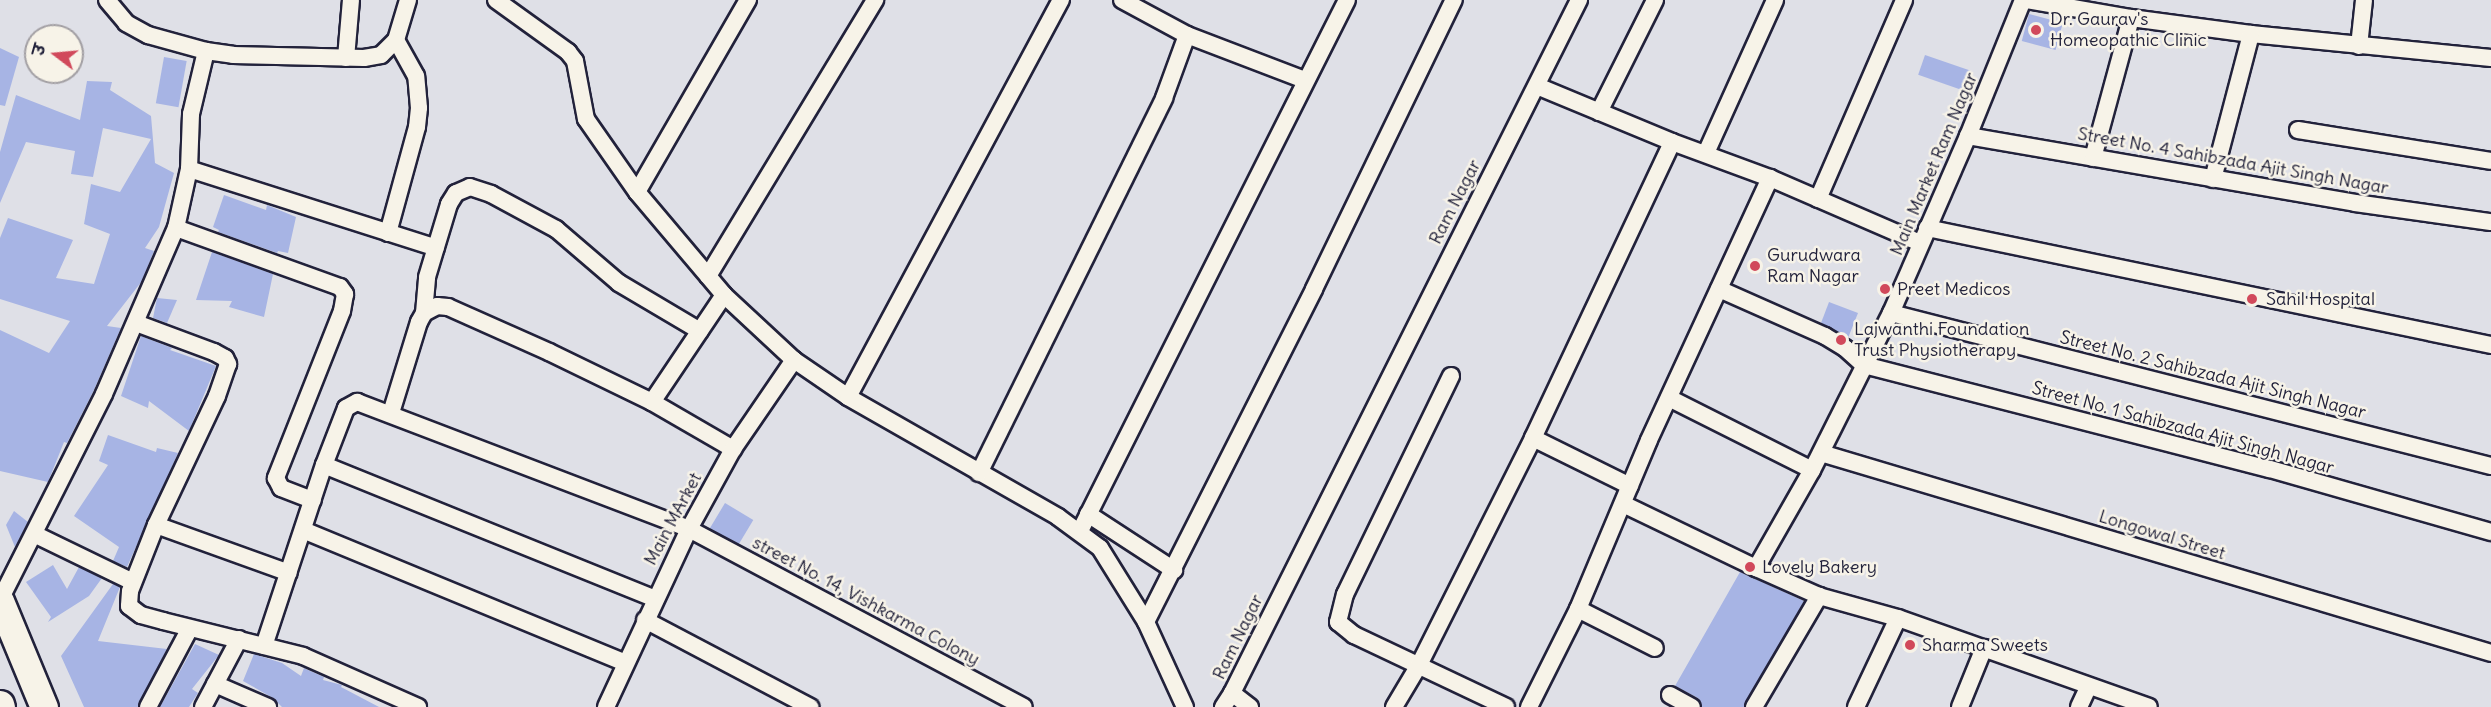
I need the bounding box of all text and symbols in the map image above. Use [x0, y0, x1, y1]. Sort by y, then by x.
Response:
place label: Dr. Gaurav's Homeopathic Clinic [2050, 9, 2207, 52]
marker: Dr. Gaurav's Homeopathic Clinic [2027, 21, 2045, 39]
north arrow [24, 24, 84, 84]
text: उ [28, 42, 50, 57]
street label: Main Market Ram Nagar [1886, 69, 1982, 259]
street label: Street No. 4 Sahibzada Ajit Singh Nagar [2076, 123, 2390, 199]
street label: Ram Nagar [1425, 156, 1485, 248]
place label: Gurudwara Ram Nagar [1767, 245, 1861, 288]
marker: Gurudwara Ram Nagar [1748, 259, 1762, 273]
place label: Preet Medicos [1897, 278, 2010, 300]
marker: Preet Medicos [1878, 282, 1892, 296]
place label: Sahil Hospital [2266, 288, 2375, 310]
marker: Sahil Hospital [2243, 290, 2261, 308]
place label: Lajwanthi Foundation Trust Physiotherapy [1854, 319, 2029, 362]
street label: Street No. 2 Sahibzada Ajit Singh Nagar [2058, 326, 2368, 424]
marker: Lajwanthi Foundation Trust Physiotherapy [1832, 331, 1850, 349]
street label: Street No. 1 Sahibzada Ajit Singh Nagar [2030, 377, 2336, 479]
street label: Main MArket [640, 469, 706, 569]
street label: Longowal Street [2096, 506, 2228, 564]
street label: street No. 14, Vishkarma Colony [749, 532, 983, 670]
place label: Lovely Bakery [1762, 556, 1877, 578]
marker: Lovely Bakery [1743, 560, 1757, 574]
street label: Ram Nagar [1208, 591, 1268, 683]
place label: Sharma Sweets [1922, 634, 2048, 656]
marker: Sharma Sweets [1903, 638, 1917, 652]

